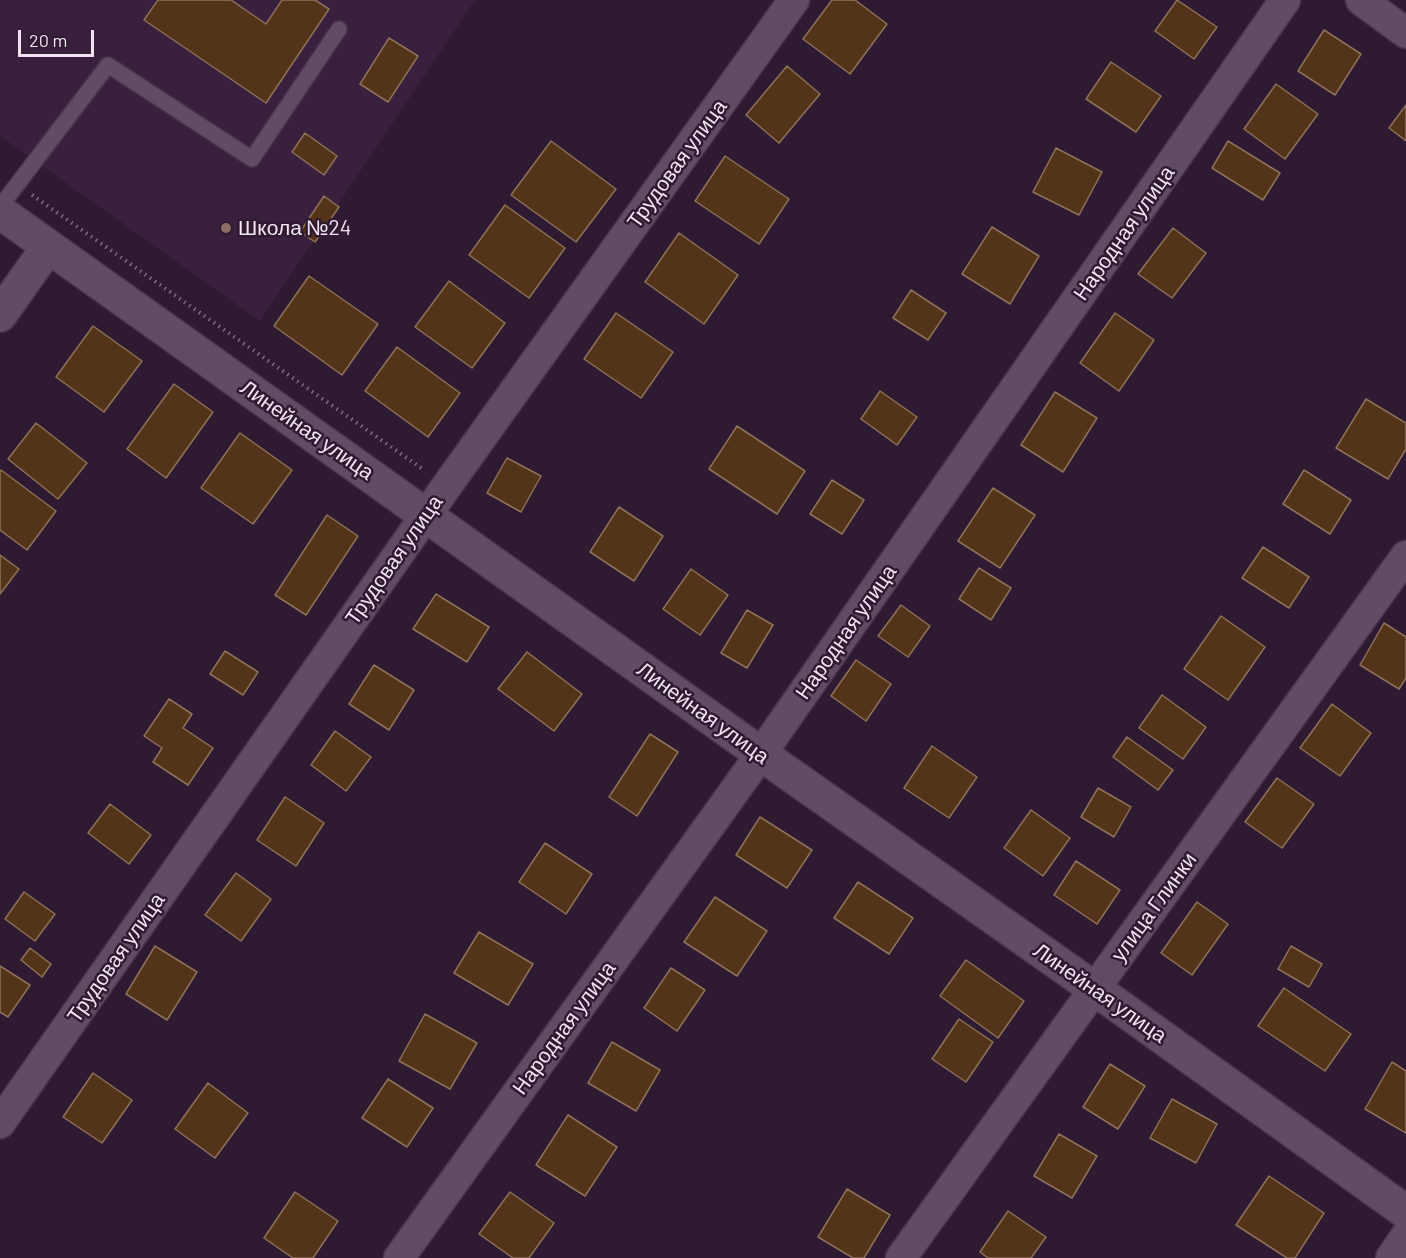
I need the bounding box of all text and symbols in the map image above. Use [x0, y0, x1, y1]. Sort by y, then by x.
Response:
scale bar [21, 18, 98, 56]
text: 20 m [29, 29, 67, 51]
street label: Трудовая улица [622, 95, 732, 233]
street label: Народная улица [1068, 161, 1180, 305]
place label: Школа №24 [238, 215, 351, 241]
marker: Школа №24 [219, 221, 233, 235]
street label: Линейная улица [235, 375, 379, 485]
street label: Трудовая улица [340, 490, 448, 630]
street label: Народная улица [790, 560, 902, 704]
street label: Линейная улица [632, 657, 774, 769]
street label: улица Глинки [1106, 848, 1202, 966]
street label: Трудовая улица [62, 888, 170, 1028]
street label: Линейная улица [1028, 938, 1172, 1048]
street label: Народная улица [507, 956, 621, 1100]

